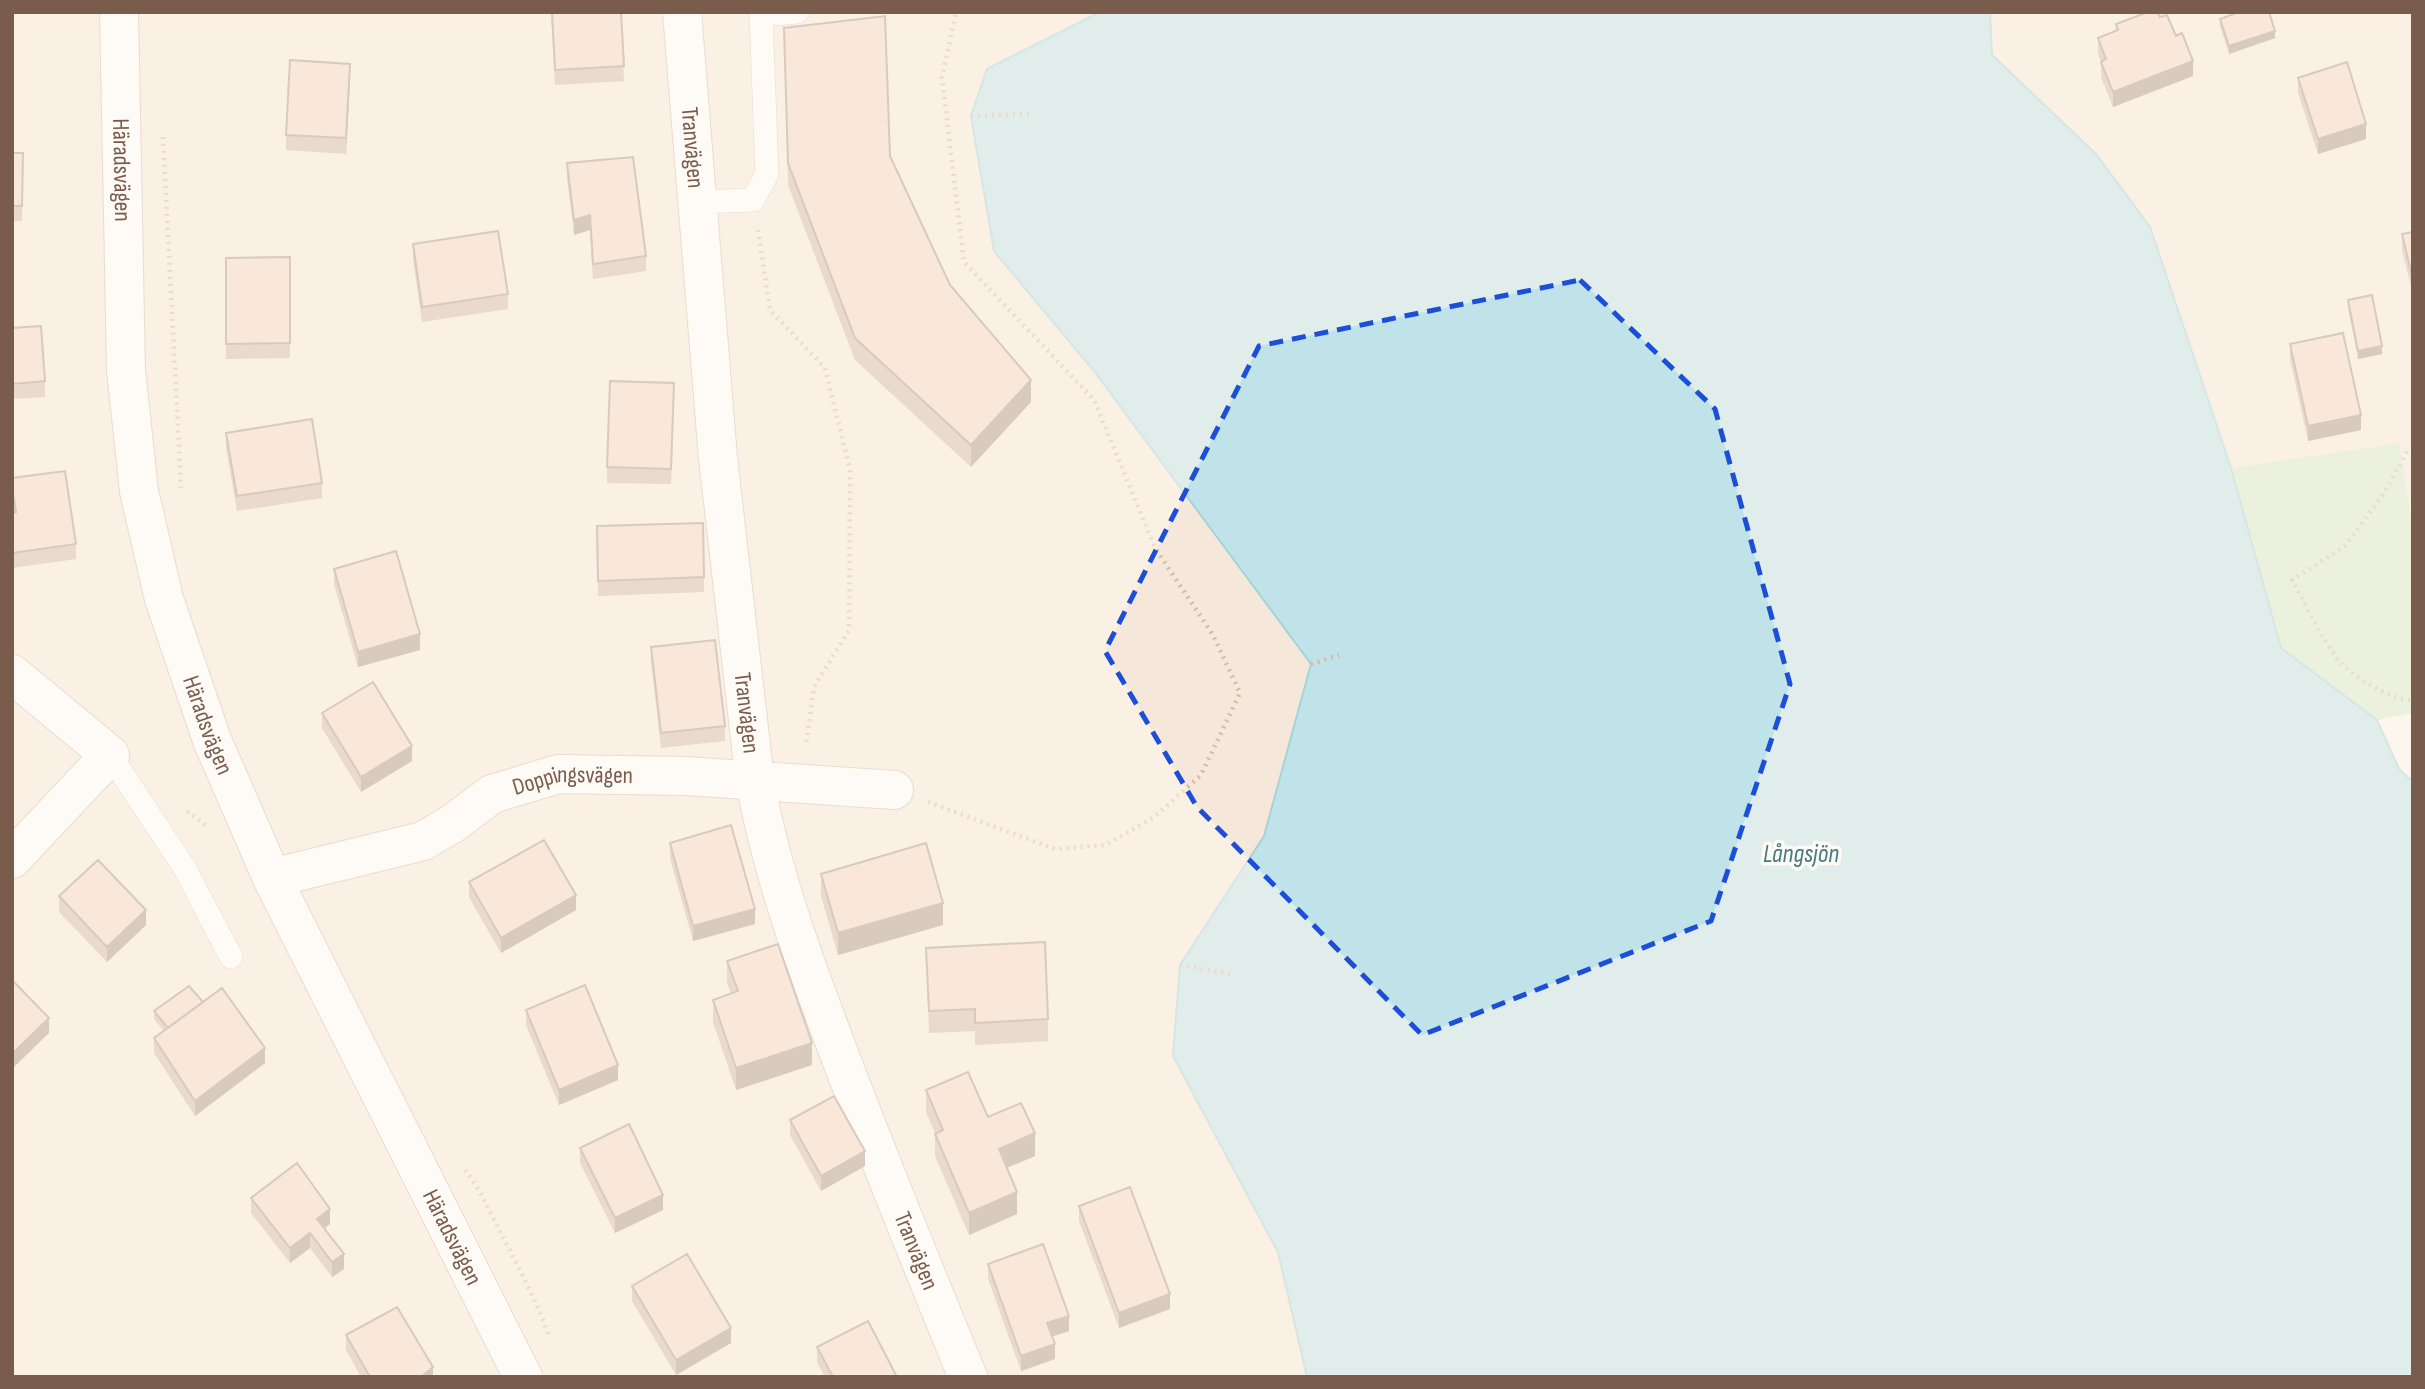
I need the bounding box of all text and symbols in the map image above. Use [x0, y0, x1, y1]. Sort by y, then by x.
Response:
street label: Tranvägen [675, 106, 711, 189]
street label: Häradsvägen [107, 118, 138, 222]
street label: Tranvägen [728, 671, 766, 755]
street label: Häradsvägen [177, 672, 240, 779]
street label: Doppingsvägen [509, 759, 633, 802]
water label: Långsjön [1763, 839, 1839, 870]
street label: Häradsvägen [416, 1184, 489, 1290]
street label: Tranvägen [888, 1207, 945, 1294]

